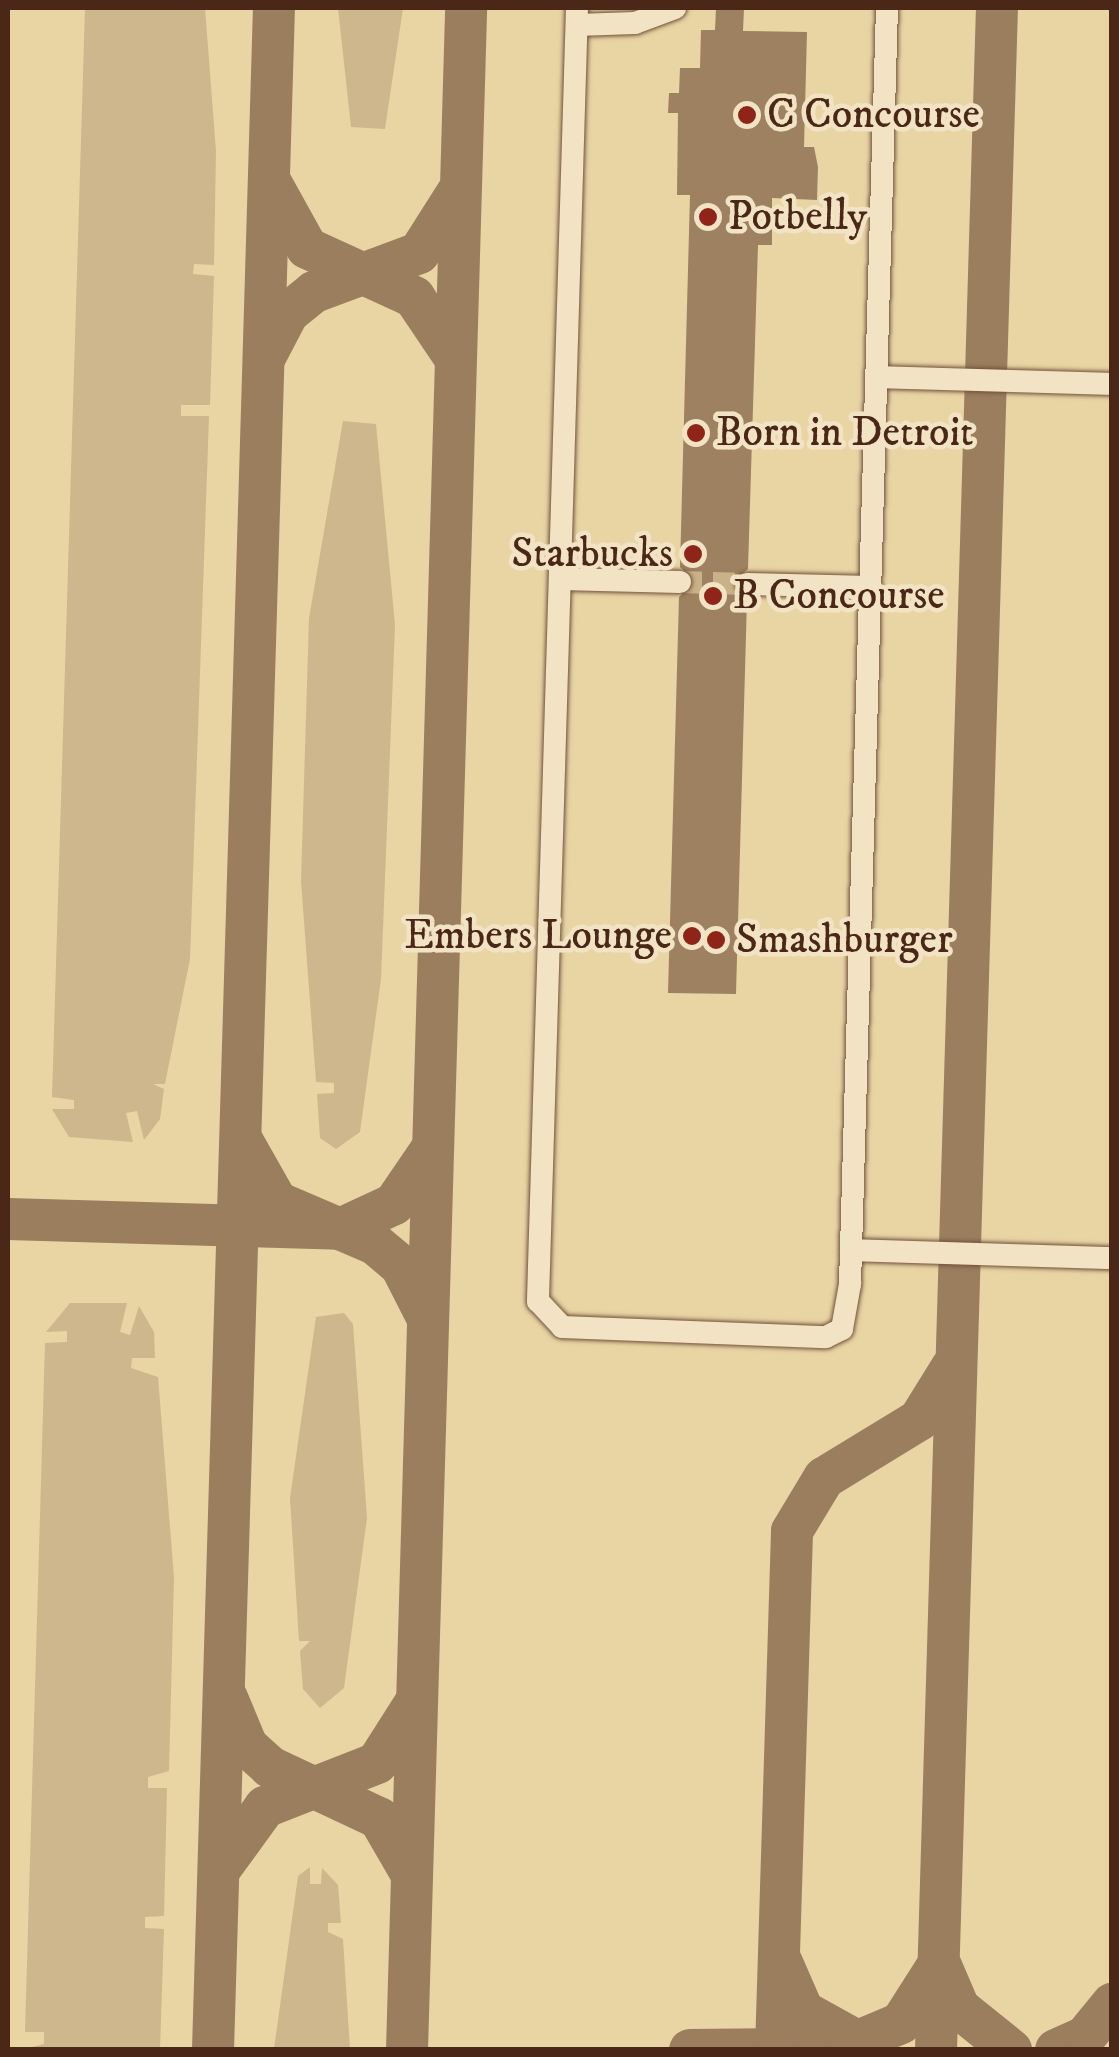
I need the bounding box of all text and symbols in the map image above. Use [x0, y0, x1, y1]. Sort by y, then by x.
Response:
place label: C Concourse [767, 90, 980, 140]
marker: C Concourse [736, 104, 758, 126]
place label: Potbelly [728, 192, 867, 242]
marker: Potbelly [697, 206, 719, 228]
place label: Born in Detroit [716, 408, 974, 458]
marker: Born in Detroit [685, 422, 707, 444]
place label: Starbucks [511, 529, 673, 579]
marker: Starbucks [682, 543, 704, 565]
place label: B Concourse [733, 571, 945, 621]
marker: B Concourse [702, 585, 724, 607]
place label: Embers Lounge [404, 911, 672, 961]
place label: Smashburger [736, 915, 953, 965]
marker: Embers Lounge [681, 925, 703, 947]
marker: Smashburger [705, 929, 727, 951]

